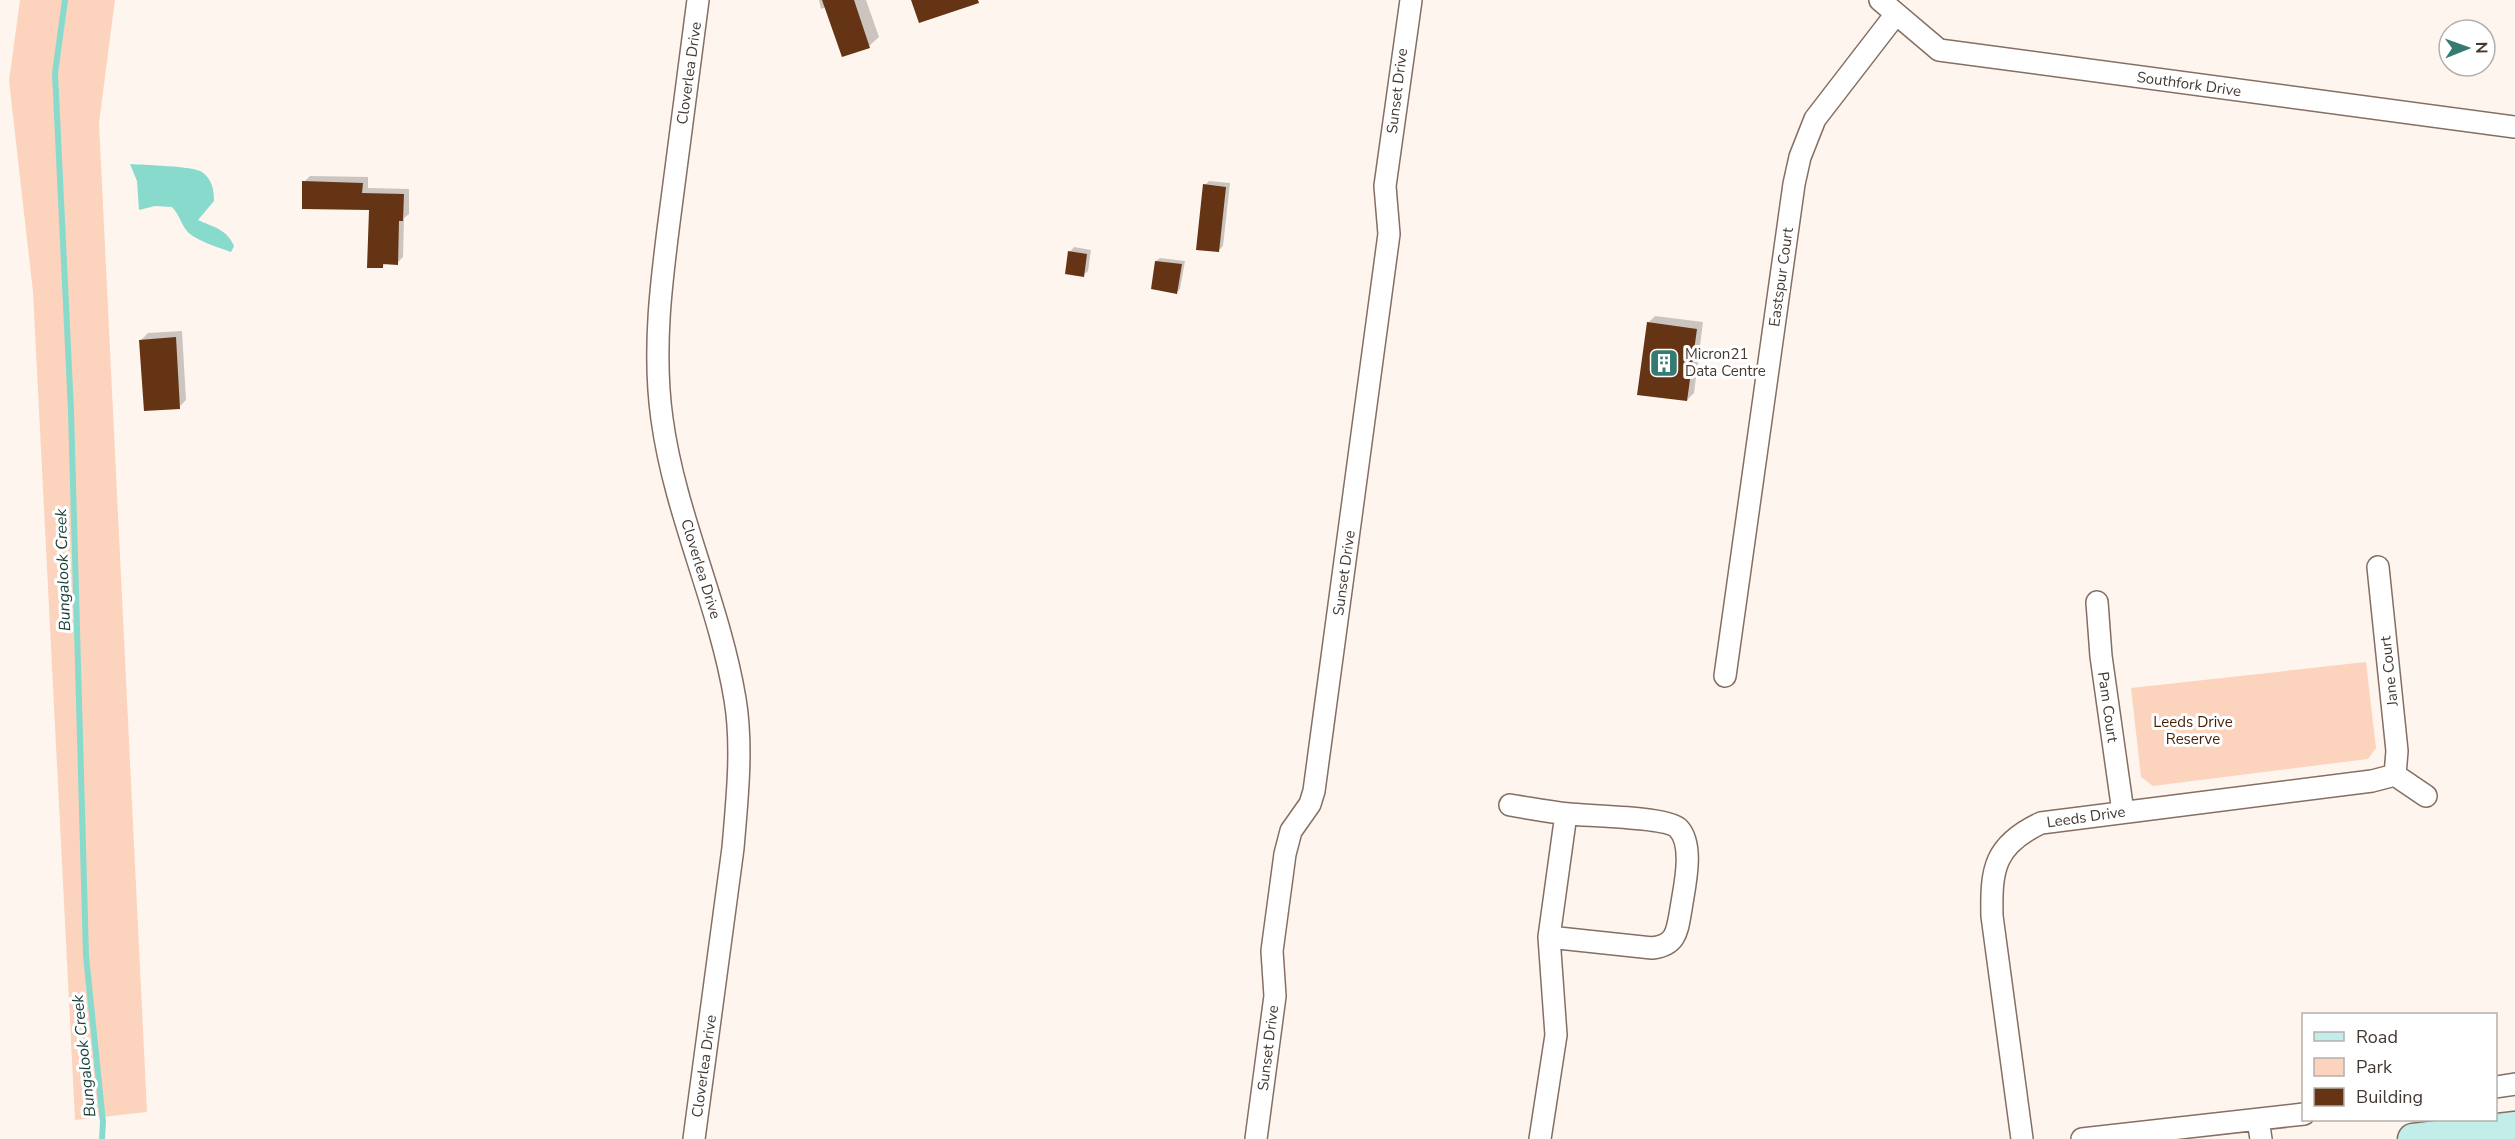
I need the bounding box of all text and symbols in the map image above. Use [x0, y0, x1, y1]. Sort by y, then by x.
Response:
north arrow [2437, 18, 2497, 78]
street label: Cloverlea Drive [672, 20, 706, 126]
text: N [2470, 42, 2492, 54]
street label: Sunset Drive [1382, 47, 1412, 135]
street label: Southfork Drive [2136, 67, 2242, 101]
street label: Eastspur Court [1764, 225, 1798, 328]
place label: Micron21 Data Centre [1685, 344, 1766, 381]
building icon: Micron21 Data Centre [1648, 347, 1680, 379]
water label: Bungalook Creek [50, 507, 76, 632]
street label: Cloverlea Drive [676, 517, 726, 621]
street label: Sunset Drive [1328, 529, 1360, 617]
street label: Jane Court [2375, 634, 2403, 708]
street label: Pam Court [2093, 670, 2123, 744]
park label: Leeds Drive Reserve [2153, 712, 2233, 749]
street label: Leeds Drive [2045, 802, 2127, 832]
water label: Bungalook Creek [67, 993, 101, 1118]
street label: Sunset Drive [1253, 1004, 1283, 1092]
street label: Cloverlea Drive [687, 1013, 721, 1119]
legend [2302, 1013, 2497, 1121]
text: Road [2356, 1025, 2398, 1049]
text: Park [2356, 1055, 2393, 1079]
text: Building [2356, 1085, 2423, 1109]

